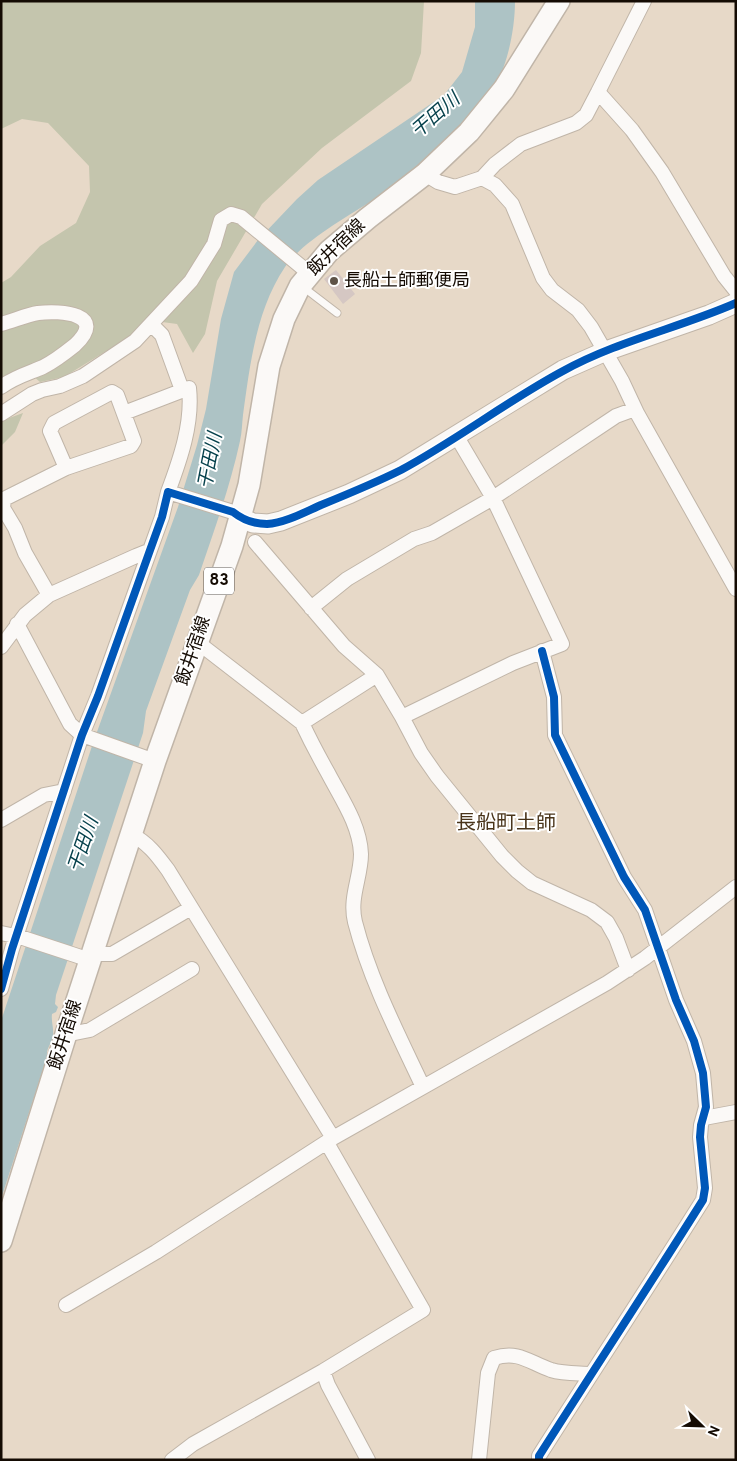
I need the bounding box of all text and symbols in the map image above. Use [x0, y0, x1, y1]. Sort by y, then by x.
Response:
water label: 干田川 [407, 87, 467, 144]
street label: 飯井宿線 [303, 215, 371, 281]
place label: 長船土師郵便局 [344, 270, 470, 293]
marker: 長船土師郵便局 [328, 275, 340, 287]
water label: 干田川 [194, 429, 229, 491]
road number: 83 [204, 568, 234, 594]
street label: 飯井宿線 [171, 613, 217, 689]
district label: 長船町土師 [456, 811, 556, 837]
water label: 干田川 [63, 812, 105, 876]
street label: 飯井宿線 [44, 997, 88, 1073]
north arrow [677, 1401, 727, 1451]
text: N [703, 1423, 722, 1438]

